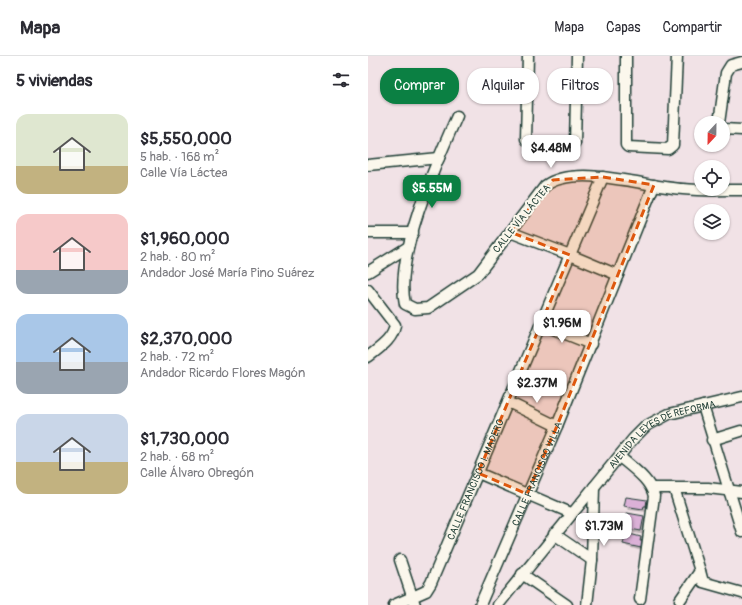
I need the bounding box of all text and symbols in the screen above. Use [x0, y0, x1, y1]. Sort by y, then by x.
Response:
text: Mapa [20, 16, 60, 40]
text: Mapa [554, 19, 584, 36]
text: Capas [606, 19, 641, 36]
text: Compartir [663, 19, 722, 36]
chip: Comprar [380, 68, 459, 104]
chip: Alquilar [467, 68, 539, 104]
chip: Filtros [547, 68, 613, 104]
icon: filters [330, 69, 352, 91]
text: 5 viviendas [16, 70, 92, 91]
north arrow [694, 116, 730, 152]
map controls [694, 116, 730, 240]
text: $5,550,000 [140, 128, 232, 149]
icon: home [48, 130, 96, 178]
pin: $4.48M [518, 135, 584, 169]
text: $4.48M [531, 140, 571, 156]
text: 5 hab. · 168 m² [140, 149, 219, 165]
button: locate [694, 160, 730, 196]
text: Calle Vía Láctea [140, 165, 227, 181]
pin: $5.55M [399, 175, 465, 209]
text: $5.55M [412, 180, 452, 196]
street label: CALLE VÍA LÁCTEA [490, 181, 553, 255]
button: layers [694, 204, 730, 240]
text: $1,960,000 [140, 228, 230, 249]
icon: home [48, 230, 96, 278]
text: 2 hab. · 80 m² [140, 249, 216, 265]
text: Andador José María Pino Suárez [140, 265, 315, 281]
pin: $1.96M [529, 310, 595, 344]
text: $1.96M [543, 315, 581, 331]
text: $2,370,000 [140, 328, 232, 349]
icon: home [48, 330, 96, 378]
text: 2 hab. · 72 m² [140, 349, 214, 365]
text: Andador Ricardo Flores Magón [140, 365, 305, 381]
pin: $2.37M [504, 370, 570, 404]
text: $2.37M [517, 375, 557, 391]
street label: AVENIDA LEYES DE REFORMA [607, 398, 717, 471]
street label: CALLE FRANCISCO I. MADERO [445, 417, 507, 542]
street label: CALLE FRANCISCO VILLA [510, 420, 565, 528]
text: $1,730,000 [140, 428, 229, 449]
icon: home [48, 430, 96, 478]
text: 2 hab. · 68 m² [140, 449, 214, 465]
text: Calle Álvaro Obregón [140, 465, 254, 481]
pin: $1.73M [571, 513, 637, 547]
text: $1.73M [585, 518, 623, 534]

